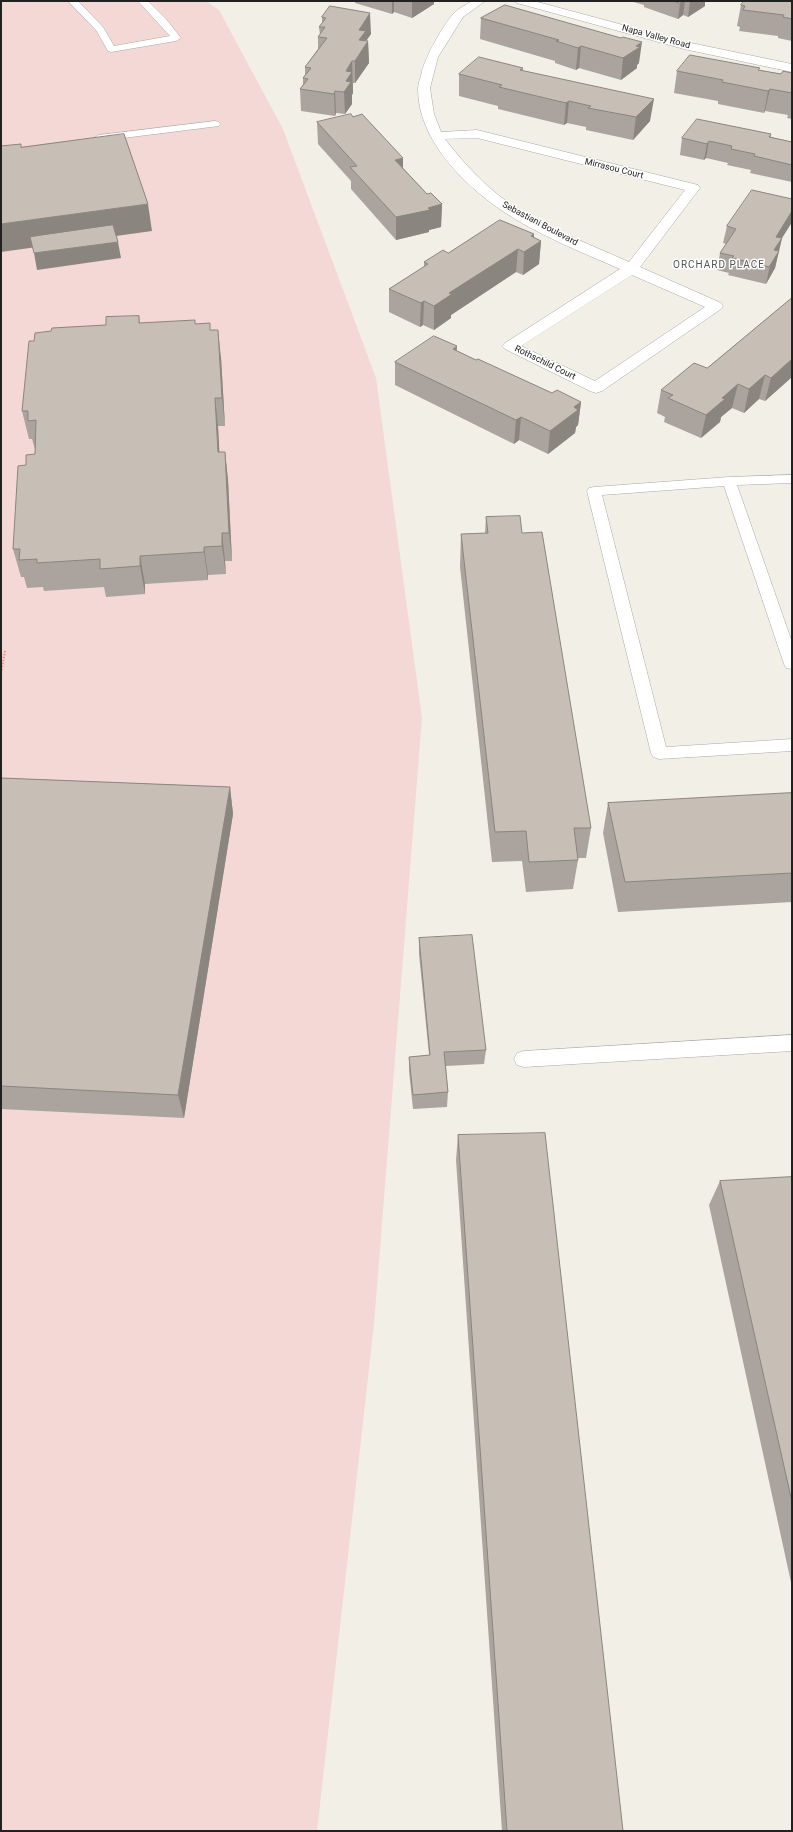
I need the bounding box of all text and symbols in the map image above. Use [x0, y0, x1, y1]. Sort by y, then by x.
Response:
street label: Napa Valley Road [621, 23, 691, 51]
street label: Mirrasou Court [584, 157, 644, 181]
street label: Sebastiani Boulevard [500, 200, 580, 248]
district label: ORCHARD PLACE [673, 259, 765, 271]
street label: Rothschild Court [513, 344, 577, 382]

